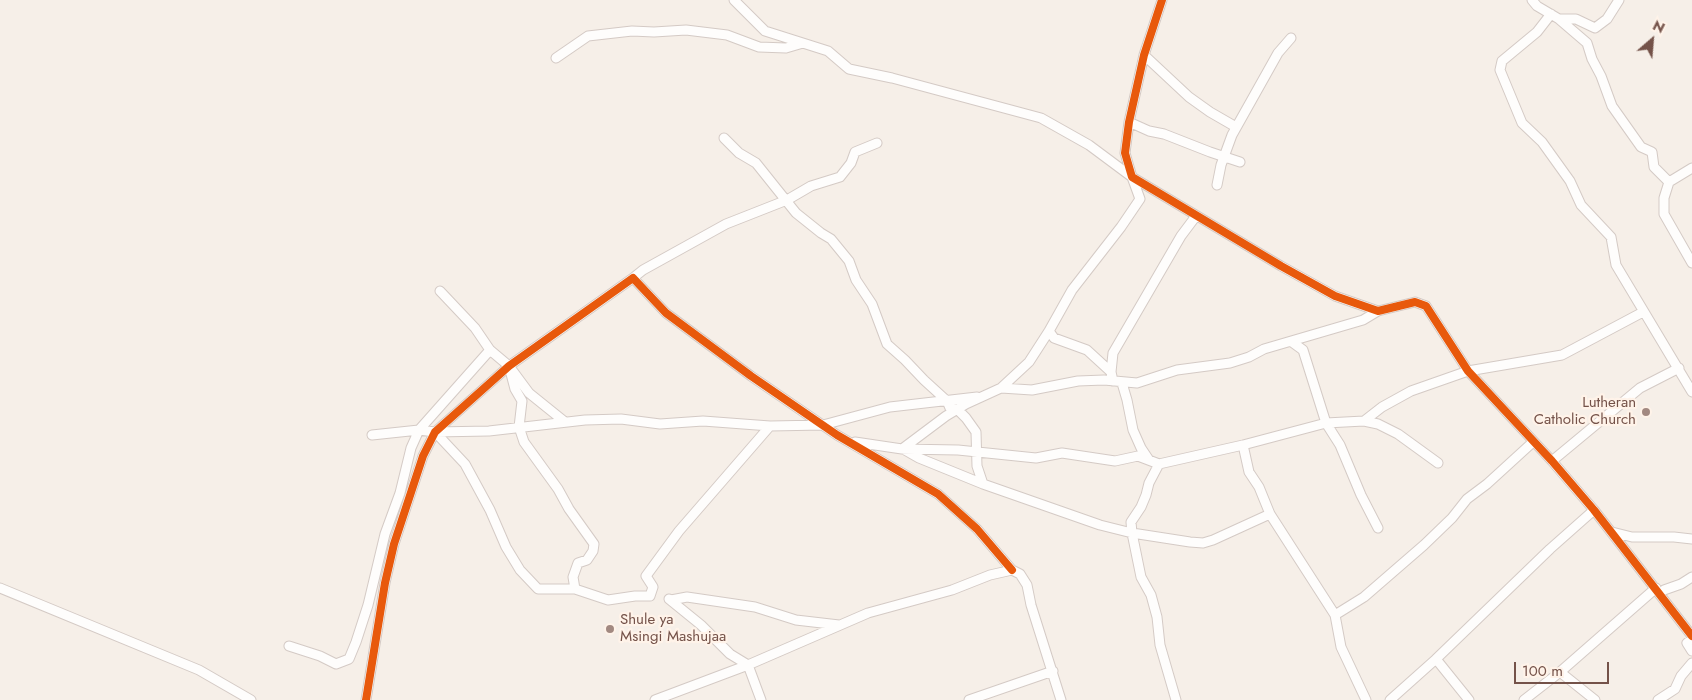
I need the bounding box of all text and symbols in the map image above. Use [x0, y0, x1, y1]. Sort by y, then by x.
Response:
north arrow [1627, 15, 1677, 65]
text: N [1649, 15, 1668, 38]
place label: Lutheran Catholic Church [1534, 394, 1636, 429]
marker: Lutheran Catholic Church [1640, 406, 1652, 418]
place label: Shule ya Msingi Mashujaa [620, 611, 726, 646]
marker: Shule ya Msingi Mashujaa [604, 623, 616, 635]
scale bar [1517, 652, 1612, 684]
text: 100 m [1522, 660, 1563, 682]

